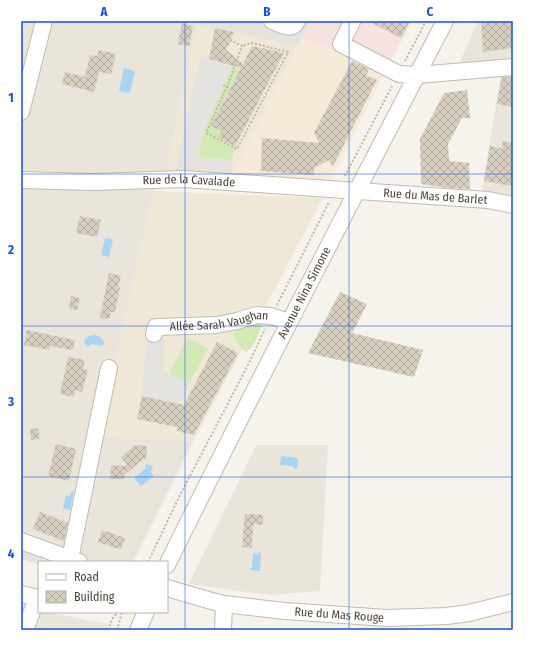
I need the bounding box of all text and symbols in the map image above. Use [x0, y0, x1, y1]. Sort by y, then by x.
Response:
text: A [99, 4, 108, 19]
text: B [263, 4, 271, 19]
text: C [427, 4, 434, 19]
text: 1 [8, 90, 14, 105]
street label: Rue de la Cavalade [142, 172, 236, 190]
street label: Rue du Mas de Barlet [383, 186, 488, 207]
text: 2 [7, 242, 14, 257]
street label: Avenue Nina Simone [275, 244, 334, 341]
street label: Allée Sarah Vaughan [169, 308, 269, 334]
text: 3 [7, 394, 14, 409]
text: 4 [8, 546, 15, 561]
legend [38, 561, 168, 613]
text: Road [74, 570, 99, 584]
text: Building [74, 590, 115, 604]
street label: Rue du Mas Rouge [294, 605, 385, 625]

